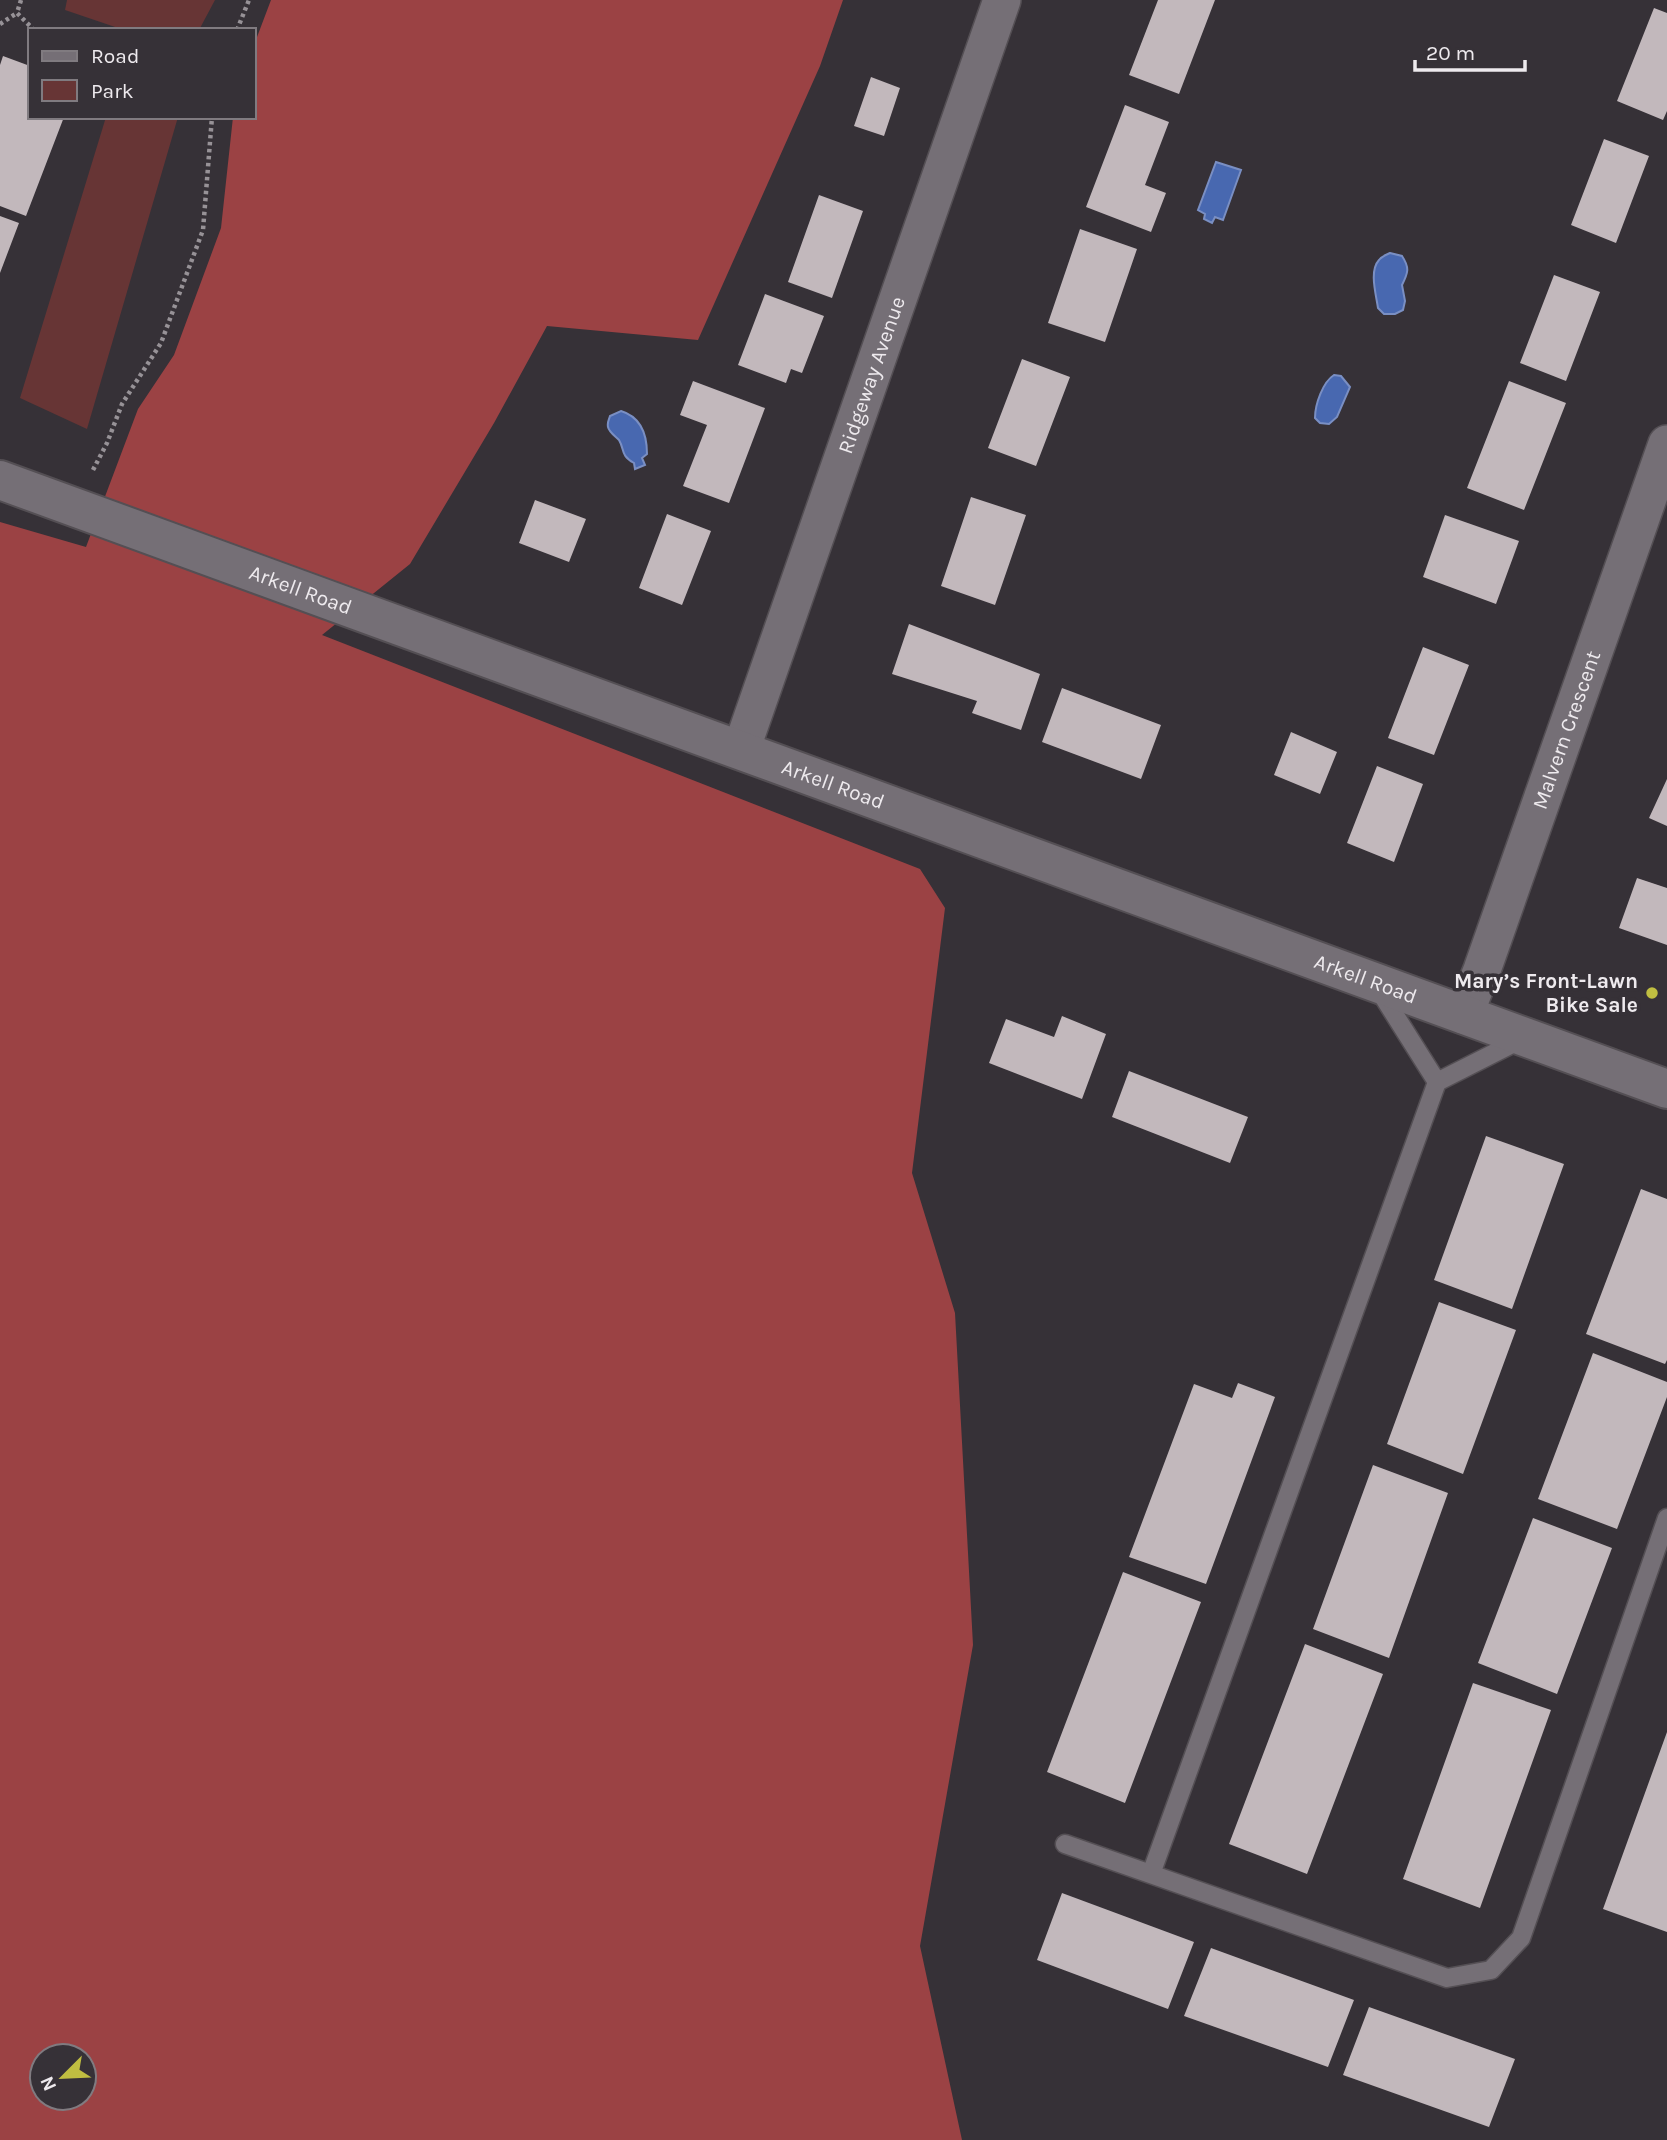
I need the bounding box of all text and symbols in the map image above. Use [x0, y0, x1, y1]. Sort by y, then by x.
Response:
legend [28, 28, 256, 119]
scale bar [1415, 28, 1525, 72]
text: 20 m [1426, 41, 1475, 65]
text: Road [91, 44, 139, 68]
text: Park [91, 79, 134, 103]
street label: Ridgeway Avenue [833, 293, 910, 457]
street label: Arkell Road [246, 560, 355, 620]
street label: Malvern Crescent [1528, 647, 1605, 812]
street label: Arkell Road [779, 755, 888, 814]
street label: Arkell Road [1311, 949, 1420, 1009]
place label: Mary’s Front-Lawn Bike Sale [1454, 969, 1638, 1017]
marker: Mary’s Front-Lawn Bike Sale [1644, 985, 1660, 1001]
north arrow [28, 2042, 98, 2112]
text: N [36, 2073, 61, 2094]

